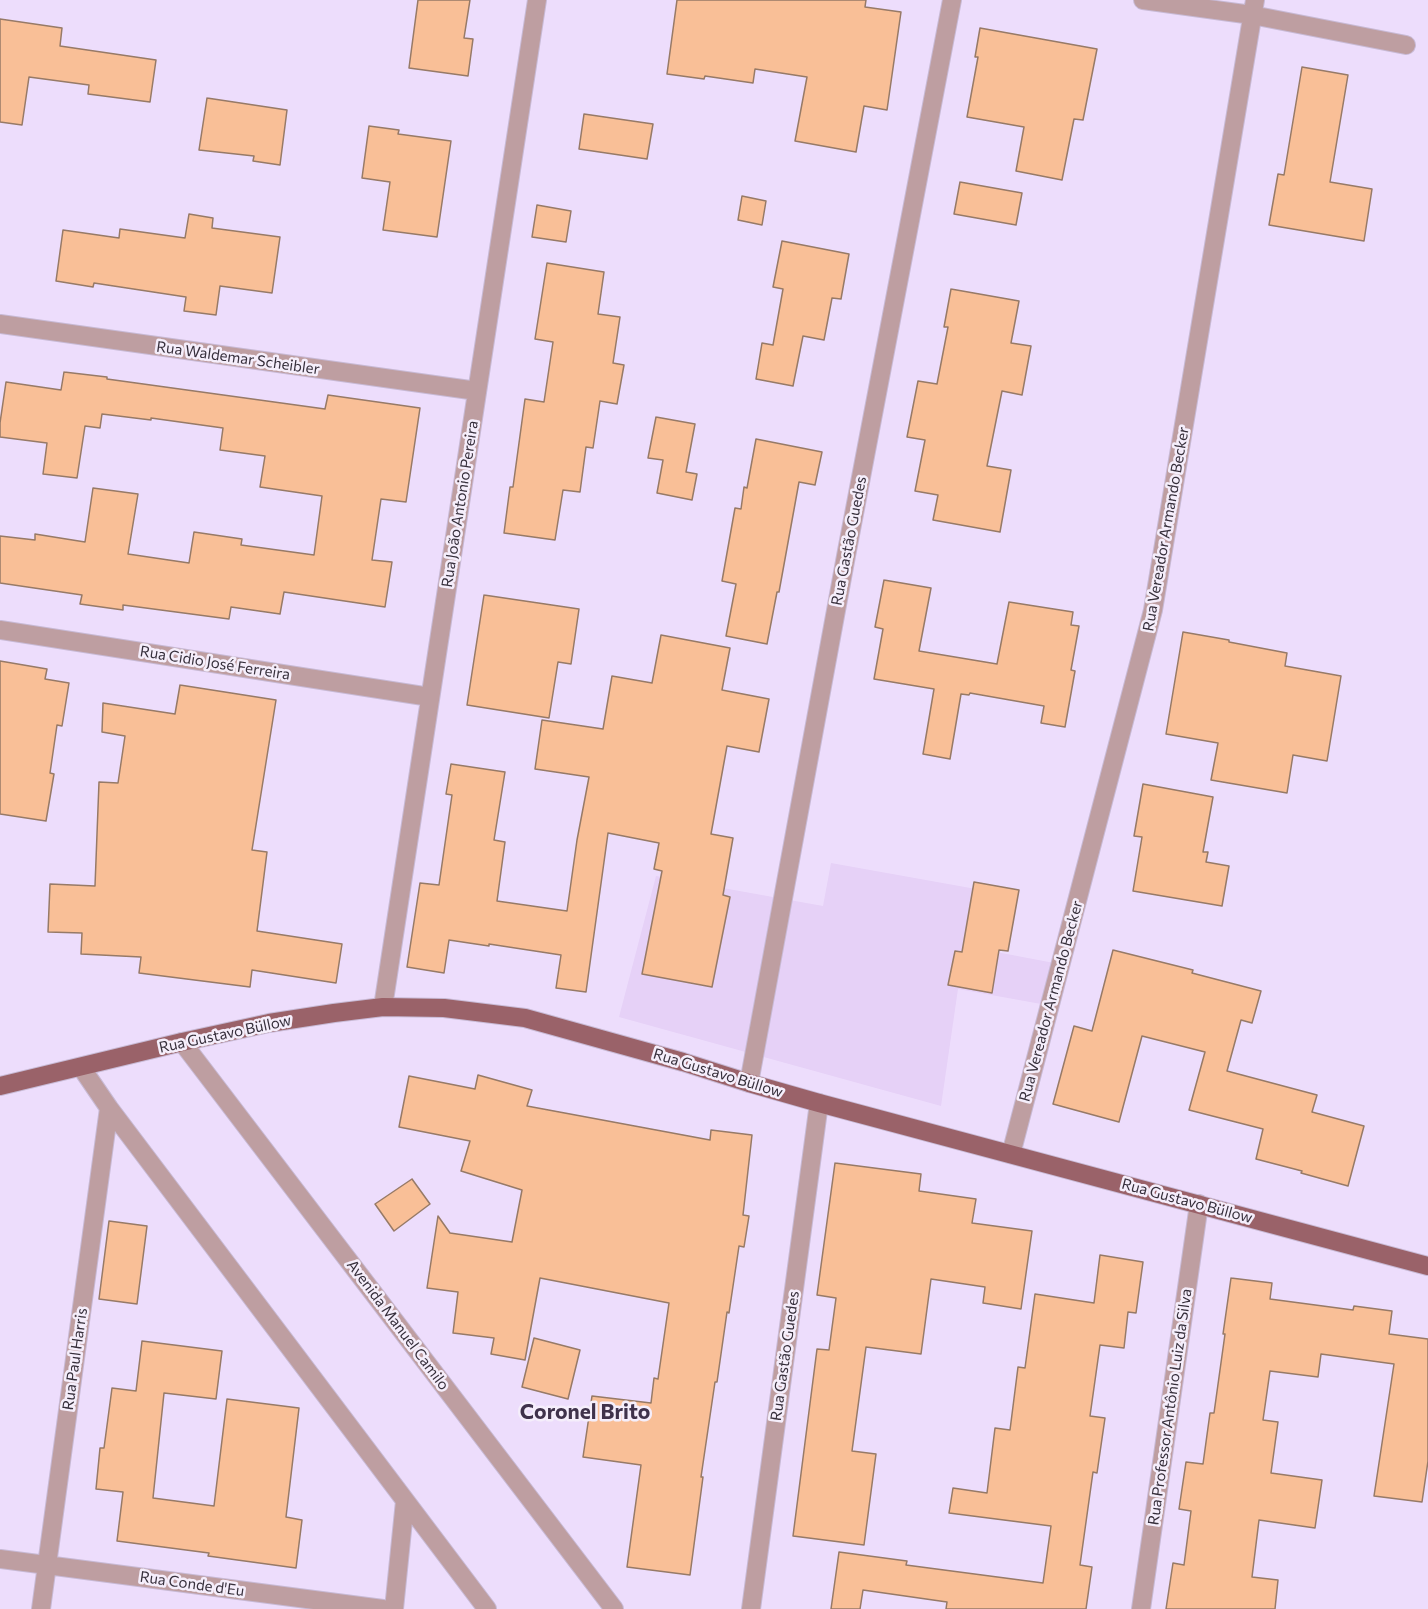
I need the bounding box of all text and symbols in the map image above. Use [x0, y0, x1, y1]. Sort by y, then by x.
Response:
street label: Rua Waldemar Scheibler [155, 338, 321, 378]
street label: Rua João Antonio Pereira [438, 419, 482, 589]
street label: Rua Vereador Armando Becker [1139, 425, 1193, 633]
street label: Rua Gastão Guedes [828, 475, 870, 607]
street label: Rua Cidio José Ferreira [139, 642, 291, 684]
street label: Rua Vereador Armando Becker [1015, 899, 1087, 1103]
street label: Rua Gustavo Büllow [157, 1011, 293, 1057]
street label: Rua Gustavo Büllow [651, 1045, 785, 1101]
street label: Rua Gustavo Büllow [1120, 1175, 1254, 1227]
street label: Avenida Manuel Camilo [343, 1256, 453, 1394]
street label: Rua Professor Antônio Luiz da Silva [1144, 1288, 1196, 1526]
street label: Rua Gastão Guedes [767, 1290, 803, 1422]
street label: Rua Paul Harris [59, 1307, 91, 1411]
district label: Coronel Brito [520, 1399, 650, 1425]
street label: Rua Conde d'Eu [139, 1568, 245, 1600]

